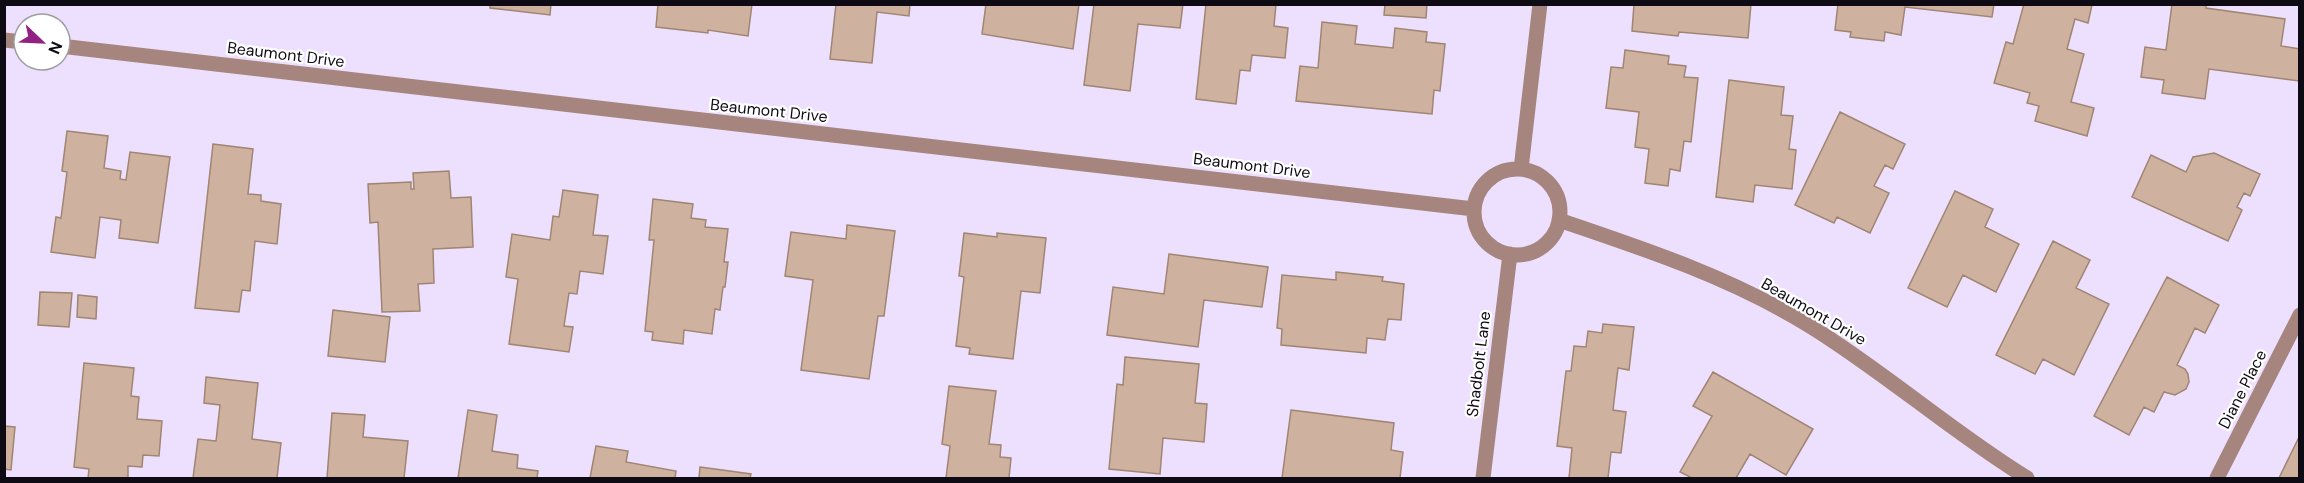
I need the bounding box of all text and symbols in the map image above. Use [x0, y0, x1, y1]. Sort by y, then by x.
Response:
north arrow [12, 12, 72, 72]
street label: Beaumont Drive [226, 37, 346, 72]
text: N [43, 38, 67, 57]
street label: Beaumont Drive [709, 94, 829, 127]
street label: Beaumont Drive [1192, 148, 1312, 183]
street label: Beaumont Drive [1757, 273, 1870, 350]
street label: Shadbolt Lane [1462, 310, 1495, 418]
street label: Diane Place [2214, 346, 2271, 432]

